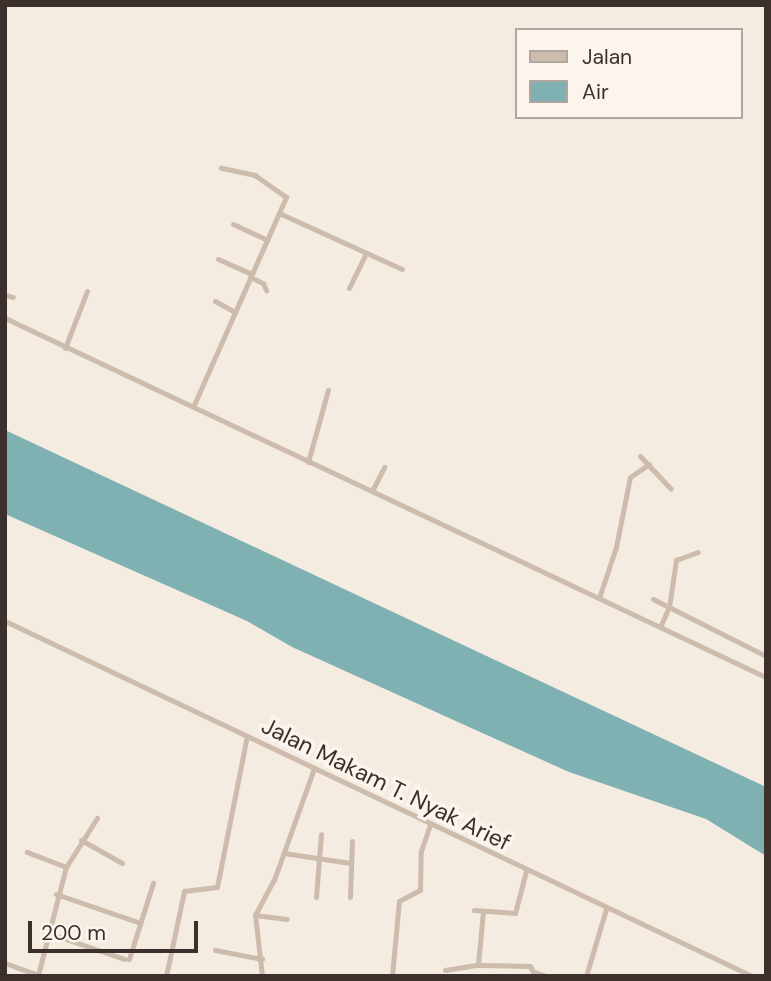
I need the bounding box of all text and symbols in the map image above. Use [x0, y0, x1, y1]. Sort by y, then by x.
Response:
legend [516, 28, 743, 119]
text: Jalan [582, 43, 632, 71]
text: Air [582, 78, 609, 106]
street label: Jalan Makam T. Nyak Arief [257, 712, 515, 856]
scale bar [32, 908, 201, 952]
text: 200 m [41, 919, 106, 947]

